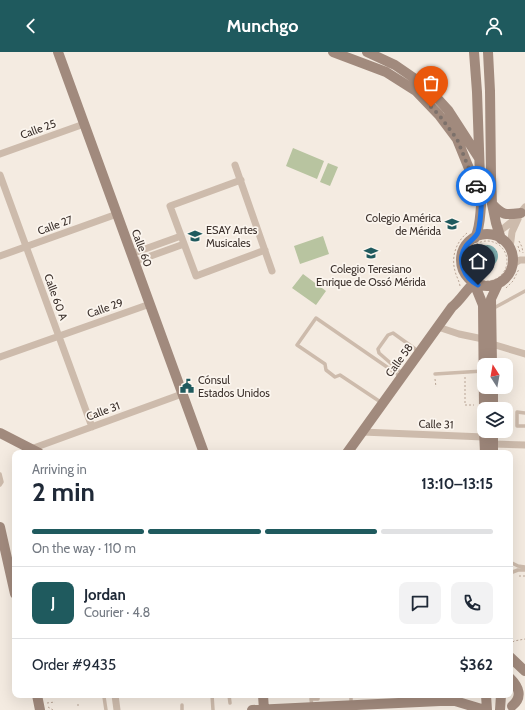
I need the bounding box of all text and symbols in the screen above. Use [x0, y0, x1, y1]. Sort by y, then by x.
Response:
icon: back [20, 15, 42, 37]
text: Munchgo [227, 15, 298, 37]
icon: person [483, 15, 505, 37]
pin [414, 66, 448, 107]
icon: bag [420, 72, 442, 94]
street label: Calle 25 [18, 116, 58, 142]
courier [456, 166, 496, 206]
icon: car [465, 175, 487, 197]
place label: Colegio América de Mérida [365, 211, 442, 238]
street label: Calle 27 [35, 212, 75, 238]
school or university icon: Colegio América de Mérida [444, 216, 460, 232]
place label: ESAY Artes Musicales [206, 223, 258, 250]
street label: Calle 60 [129, 227, 155, 269]
school or university icon: ESAY Artes Musicales [187, 228, 203, 244]
pin [461, 244, 495, 285]
school or university icon: Colegio Teresiano Enrique de Ossó Mérida [363, 245, 379, 261]
icon: home [467, 250, 489, 272]
place label: Colegio Teresiano Enrique de Ossó Mérida [316, 262, 427, 289]
street label: Calle 60 A [41, 272, 71, 322]
street label: Calle 29 [85, 295, 125, 321]
street label: Calle 58 [382, 341, 416, 379]
north arrow [477, 358, 513, 394]
map controls [477, 358, 513, 438]
place label: Cónsul Estados Unidos [198, 373, 270, 400]
public building icon: Cónsul Estados Unidos [179, 378, 195, 394]
street label: Calle 31 [84, 398, 122, 424]
button: layers [477, 402, 513, 438]
street label: Calle 31 [418, 416, 454, 432]
text: Arriving in [32, 461, 87, 477]
text: 13:10–13:15 [421, 475, 493, 493]
text: 2 min [32, 476, 95, 508]
text: On the way · 110 m [32, 540, 136, 556]
button: chat [399, 582, 441, 624]
button: phone [451, 582, 493, 624]
text: Jordan [84, 586, 126, 604]
text: J [51, 594, 55, 612]
text: Courier · 4.8 [84, 604, 150, 620]
text: Order #9435 [32, 656, 116, 674]
text: $362 [460, 656, 493, 674]

